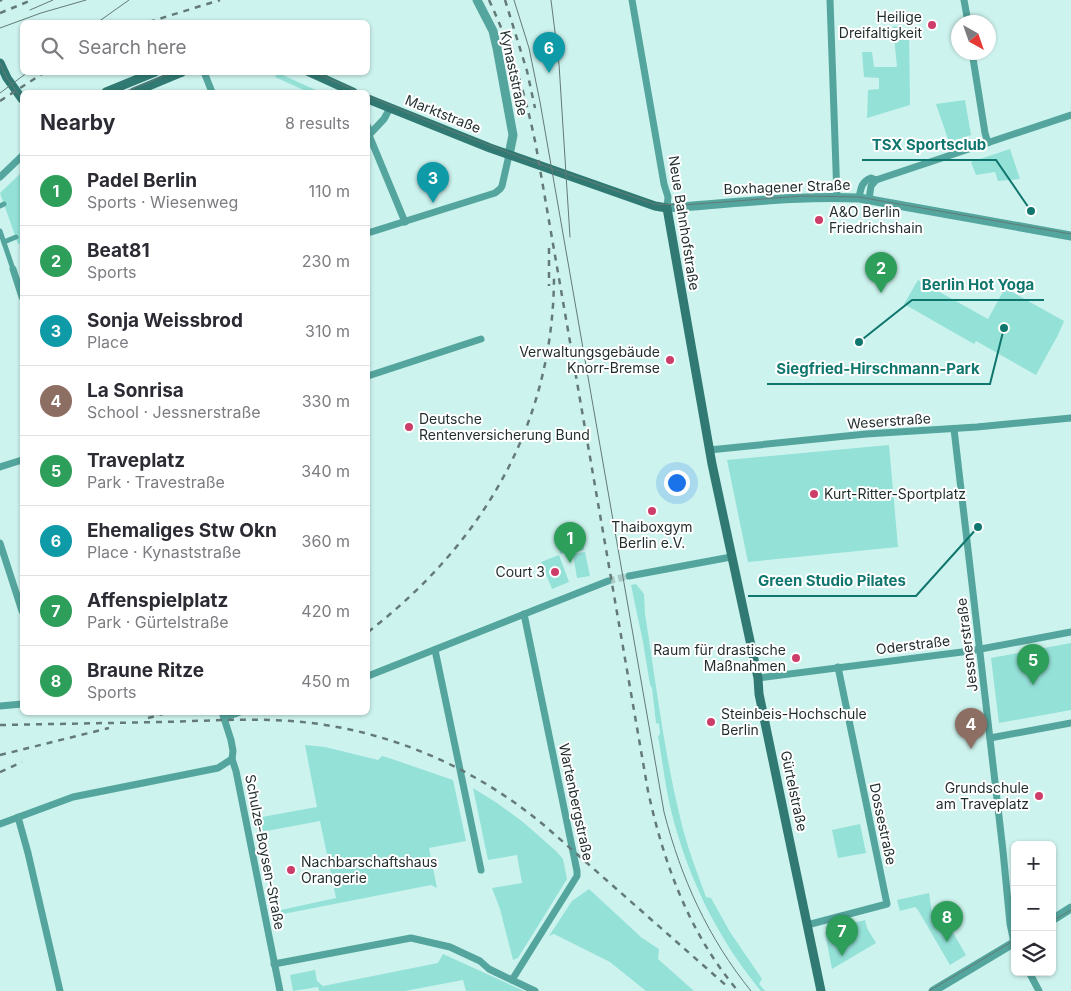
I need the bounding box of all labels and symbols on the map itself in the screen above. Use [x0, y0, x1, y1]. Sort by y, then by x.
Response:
place label: Heilige Dreifaltigkeit [839, 8, 922, 41]
north arrow [951, 15, 996, 60]
marker: Heilige Dreifaltigkeit [926, 19, 938, 31]
street label: Kynaststraße [497, 29, 532, 117]
pin: 6 [533, 32, 565, 73]
street label: Marktstraße [403, 91, 483, 136]
callout: TSX Sportsclub [862, 130, 996, 160]
text: TSX Sportsclub [872, 135, 986, 154]
street label: Neue Bahnhofstraße [665, 154, 704, 291]
pin: 3 [417, 162, 449, 203]
street label: Boxhagener Straße [723, 176, 851, 197]
place label: A&O Berlin Friedrichshain [829, 203, 923, 236]
marker: A&O Berlin Friedrichshain [813, 214, 825, 226]
pin: 2 [865, 252, 897, 293]
callout: Berlin Hot Yoga [912, 270, 1044, 300]
text: Berlin Hot Yoga [922, 275, 1034, 294]
place label: Verwaltungsgebäude Knorr-Bremse [519, 343, 660, 376]
marker: Verwaltungsgebäude Knorr-Bremse [664, 354, 676, 366]
callout: Siegfried-Hirschmann-Park [767, 354, 990, 384]
text: Siegfried-Hirschmann-Park [776, 359, 980, 378]
street label: Weserstraße [846, 409, 931, 432]
place label: Deutsche Rentenversicherung Bund [419, 410, 590, 443]
marker: Deutsche Rentenversicherung Bund [403, 421, 415, 433]
your location [664, 470, 690, 496]
place label: Kurt-Ritter-Sportplatz [824, 485, 966, 502]
marker: Kurt-Ritter-Sportplatz [808, 488, 820, 500]
marker: Thaiboxgym Berlin e.V. [646, 505, 658, 517]
place label: Thaiboxgym Berlin e.V. [611, 518, 693, 551]
pin: 1 [554, 522, 586, 563]
place label: Court 3 [495, 563, 545, 580]
marker: Court 3 [549, 566, 561, 578]
callout: Green Studio Pilates [748, 566, 916, 596]
text: Green Studio Pilates [758, 571, 906, 590]
street label: Jessnerstraße [952, 597, 981, 693]
street label: Oderstraße [875, 632, 951, 657]
place label: Raum für drastische Maßnahmen [653, 641, 786, 674]
pin: 5 [1017, 644, 1049, 685]
marker: Raum für drastische Maßnahmen [790, 652, 802, 664]
place label: Steinbeis-Hochschule Berlin [721, 705, 867, 738]
pin: 4 [955, 708, 987, 749]
marker: Steinbeis-Hochschule Berlin [705, 716, 717, 728]
street label: Wartenbergstraße [556, 742, 597, 862]
street label: Gürtelstraße [778, 749, 811, 833]
street label: Schulze-Boysen-Straße [242, 773, 289, 931]
place label: Grundschule am Traveplatz [936, 779, 1029, 812]
street label: Dossestraße [867, 781, 900, 866]
marker: Grundschule am Traveplatz [1033, 790, 1045, 802]
place label: Nachbarschaftshaus Orangerie [301, 853, 437, 886]
marker: Nachbarschaftshaus Orangerie [285, 864, 297, 876]
pin: 8 [931, 901, 963, 942]
pin: 7 [826, 915, 858, 956]

